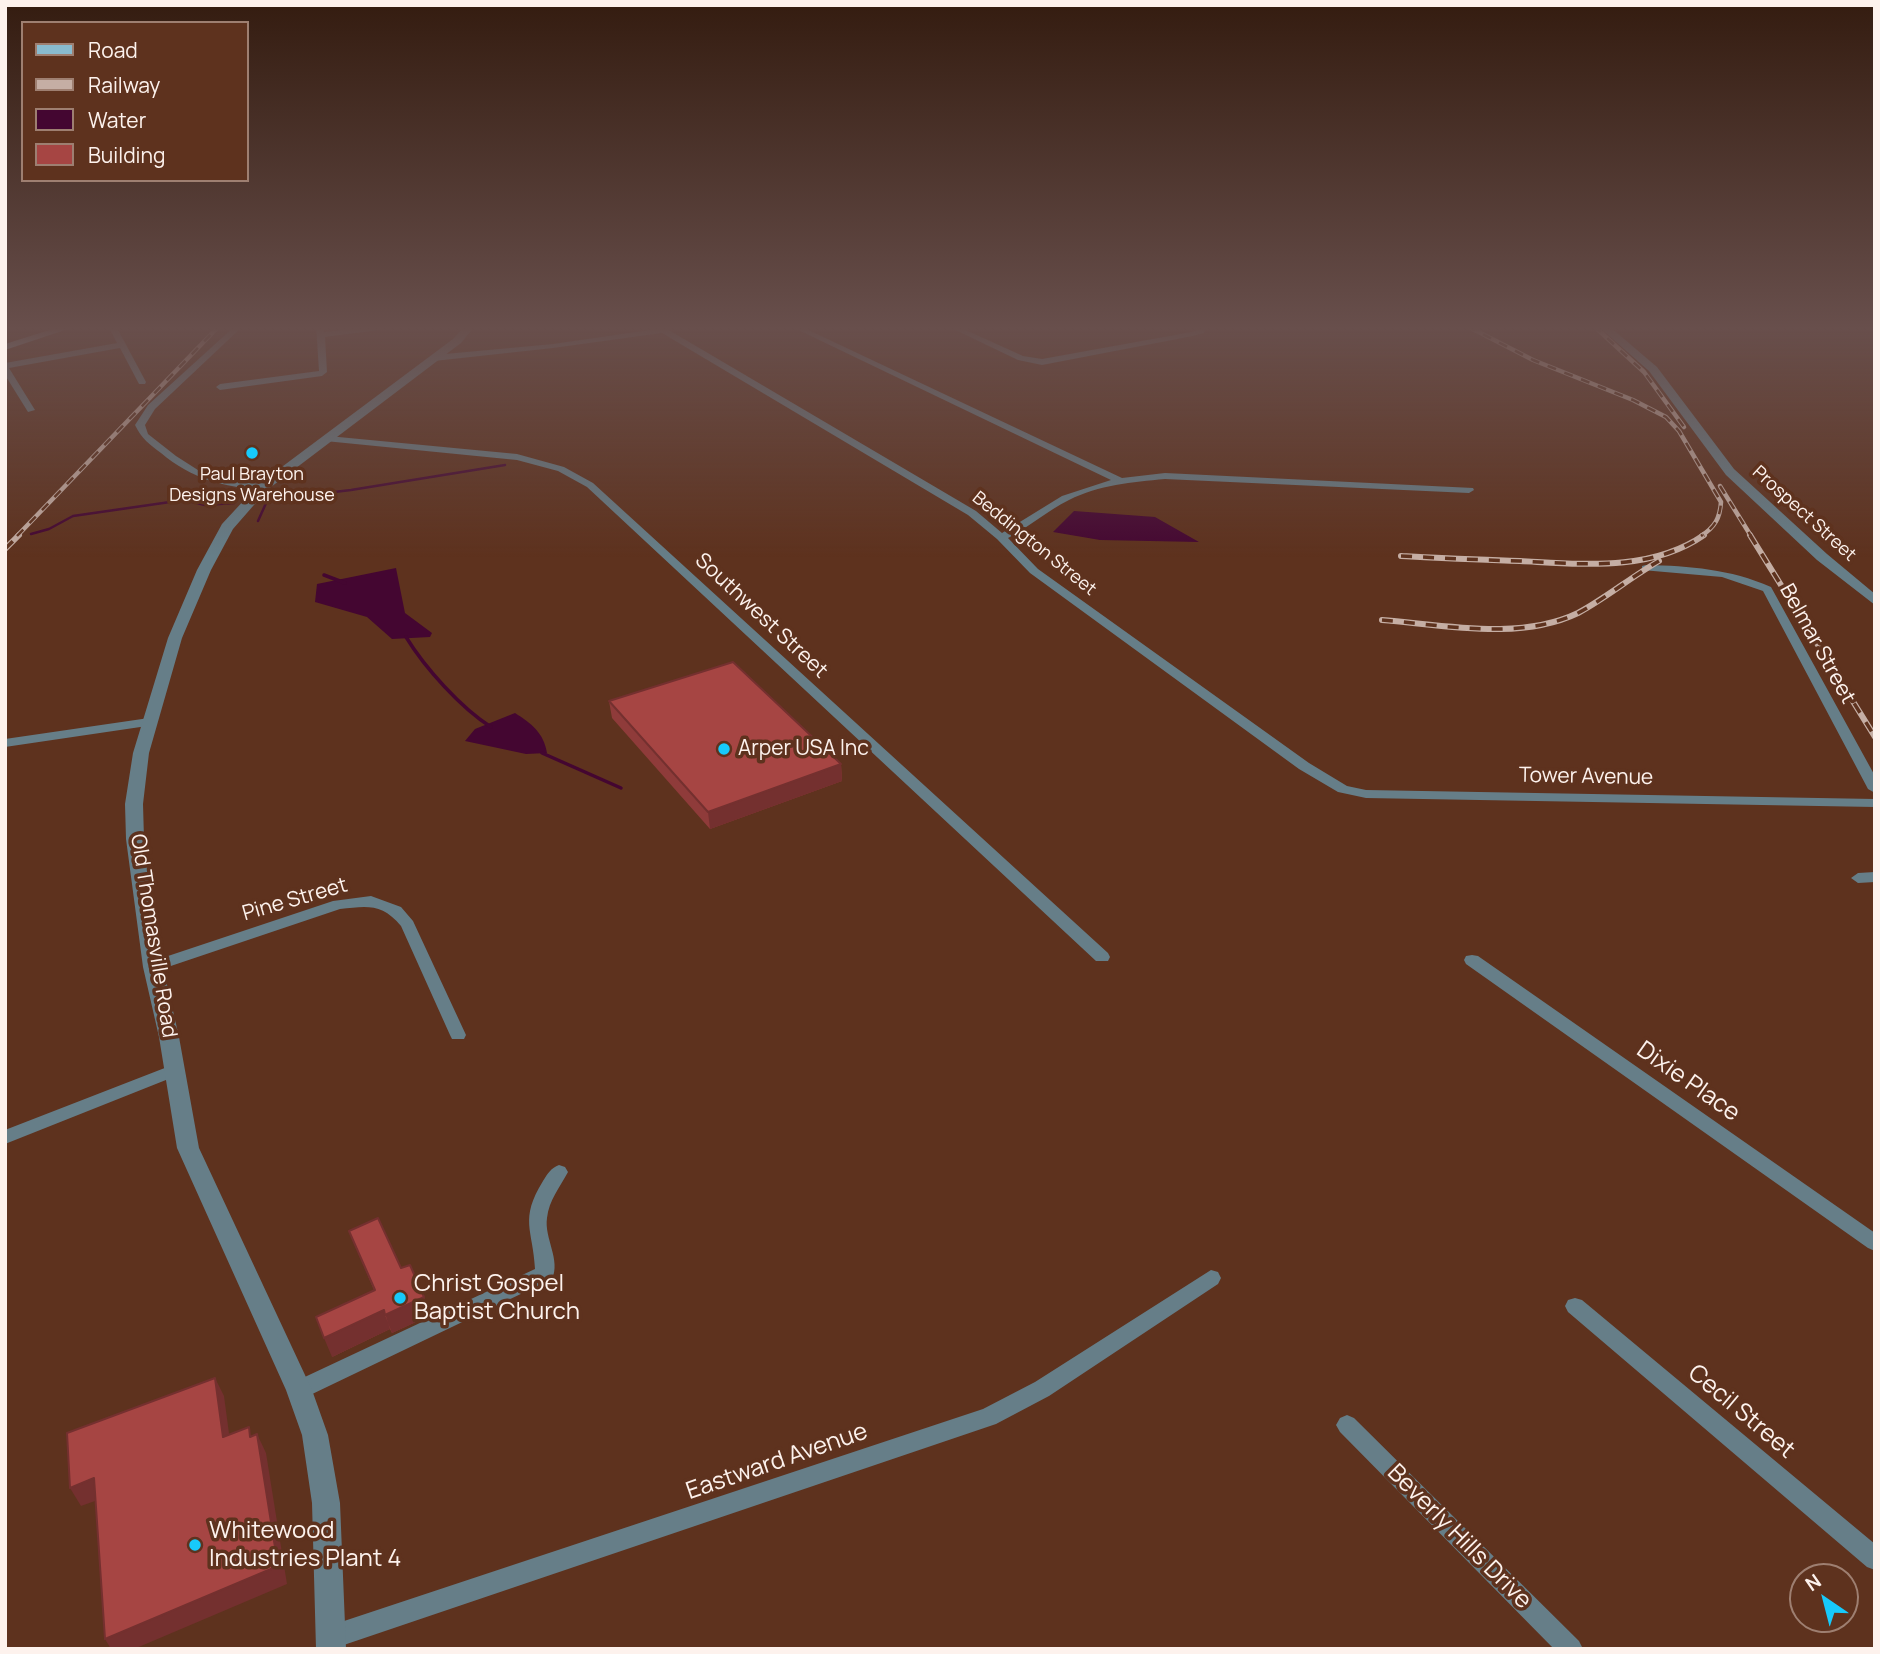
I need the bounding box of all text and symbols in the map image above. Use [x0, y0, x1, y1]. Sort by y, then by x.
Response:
legend [21, 21, 248, 182]
text: Road [88, 36, 138, 64]
text: Railway [88, 71, 160, 99]
text: Water [88, 106, 146, 134]
text: Building [88, 141, 165, 169]
marker: Paul Brayton Designs Warehouse [244, 445, 260, 461]
street label: Prospect Street [1748, 462, 1860, 566]
place label: Paul Brayton Designs Warehouse [169, 464, 335, 506]
street label: Beddington Street [968, 487, 1100, 601]
street label: Southwest Street [690, 548, 832, 684]
street label: Belmar Street [1774, 580, 1860, 708]
place label: Arper USA Inc [738, 736, 869, 762]
marker: Arper USA Inc [716, 741, 732, 757]
street label: Tower Avenue [1519, 763, 1653, 791]
street label: Old Thomasville Road [124, 832, 182, 1040]
street label: Pine Street [240, 873, 350, 927]
street label: Dixie Place [1631, 1036, 1745, 1128]
place label: Christ Gospel Baptist Church [414, 1270, 580, 1326]
marker: Christ Gospel Baptist Church [392, 1290, 408, 1306]
street label: Cecil Street [1682, 1359, 1800, 1465]
street label: Eastward Avenue [683, 1417, 871, 1507]
street label: Beverly Hills Drive [1381, 1459, 1537, 1615]
place label: Whitewood Industries Plant 4 [209, 1517, 401, 1573]
marker: Whitewood Industries Plant 4 [187, 1537, 203, 1553]
north arrow [1789, 1563, 1859, 1633]
text: N [1800, 1568, 1826, 1597]

